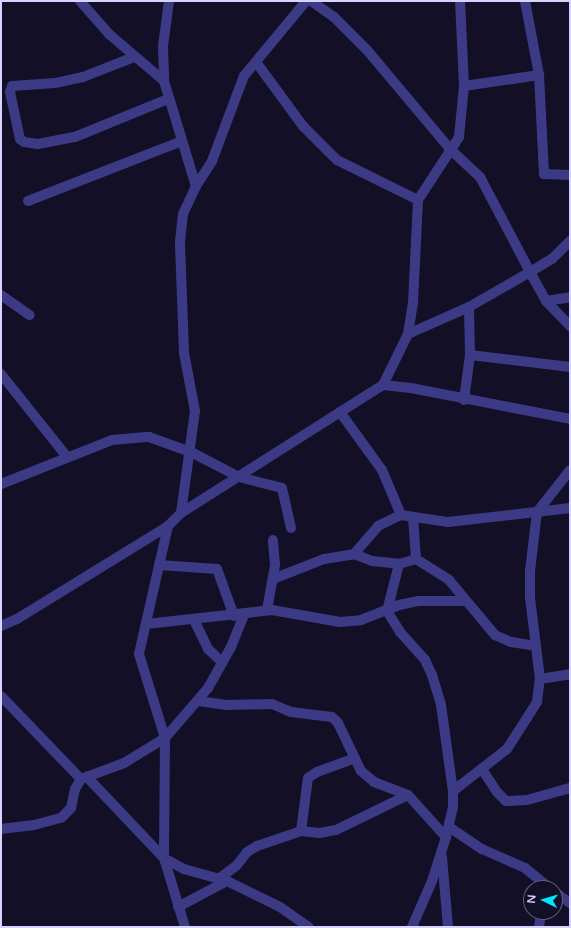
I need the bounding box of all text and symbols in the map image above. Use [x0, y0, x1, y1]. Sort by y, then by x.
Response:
north arrow [523, 880, 563, 920]
text: N [525, 894, 538, 904]

